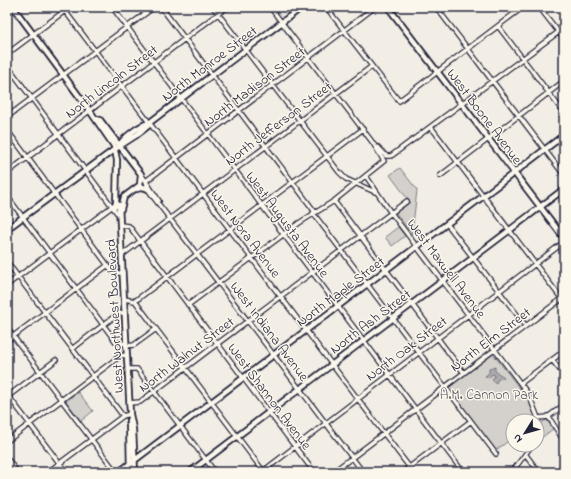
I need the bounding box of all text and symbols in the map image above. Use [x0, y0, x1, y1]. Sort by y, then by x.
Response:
street label: North Monroe Street [158, 21, 262, 107]
street label: North Lincoln Street [61, 40, 163, 124]
street label: North Madison Street [200, 42, 310, 132]
street label: West Boone Avenue [441, 65, 527, 170]
street label: North Jefferson Street [221, 77, 337, 172]
street label: West Augusta Avenue [239, 167, 334, 284]
street label: West Nora Avenue [204, 185, 286, 283]
street label: West Maxwell Avenue [401, 215, 491, 324]
street label: West Northwest Boulevard [101, 238, 130, 393]
street label: North Maple Street [292, 252, 390, 333]
street label: West Indiana Avenue [224, 277, 314, 387]
street label: North Ash Street [326, 284, 416, 360]
street label: North Elm Street [446, 303, 536, 378]
street label: North Oak Street [362, 311, 452, 387]
street label: North Walnut Street [135, 312, 239, 398]
street label: West Shannon Avenue [222, 339, 316, 455]
park label: A.M. Cannon Park [440, 385, 539, 406]
north arrow [505, 413, 545, 453]
text: N [509, 431, 526, 446]

